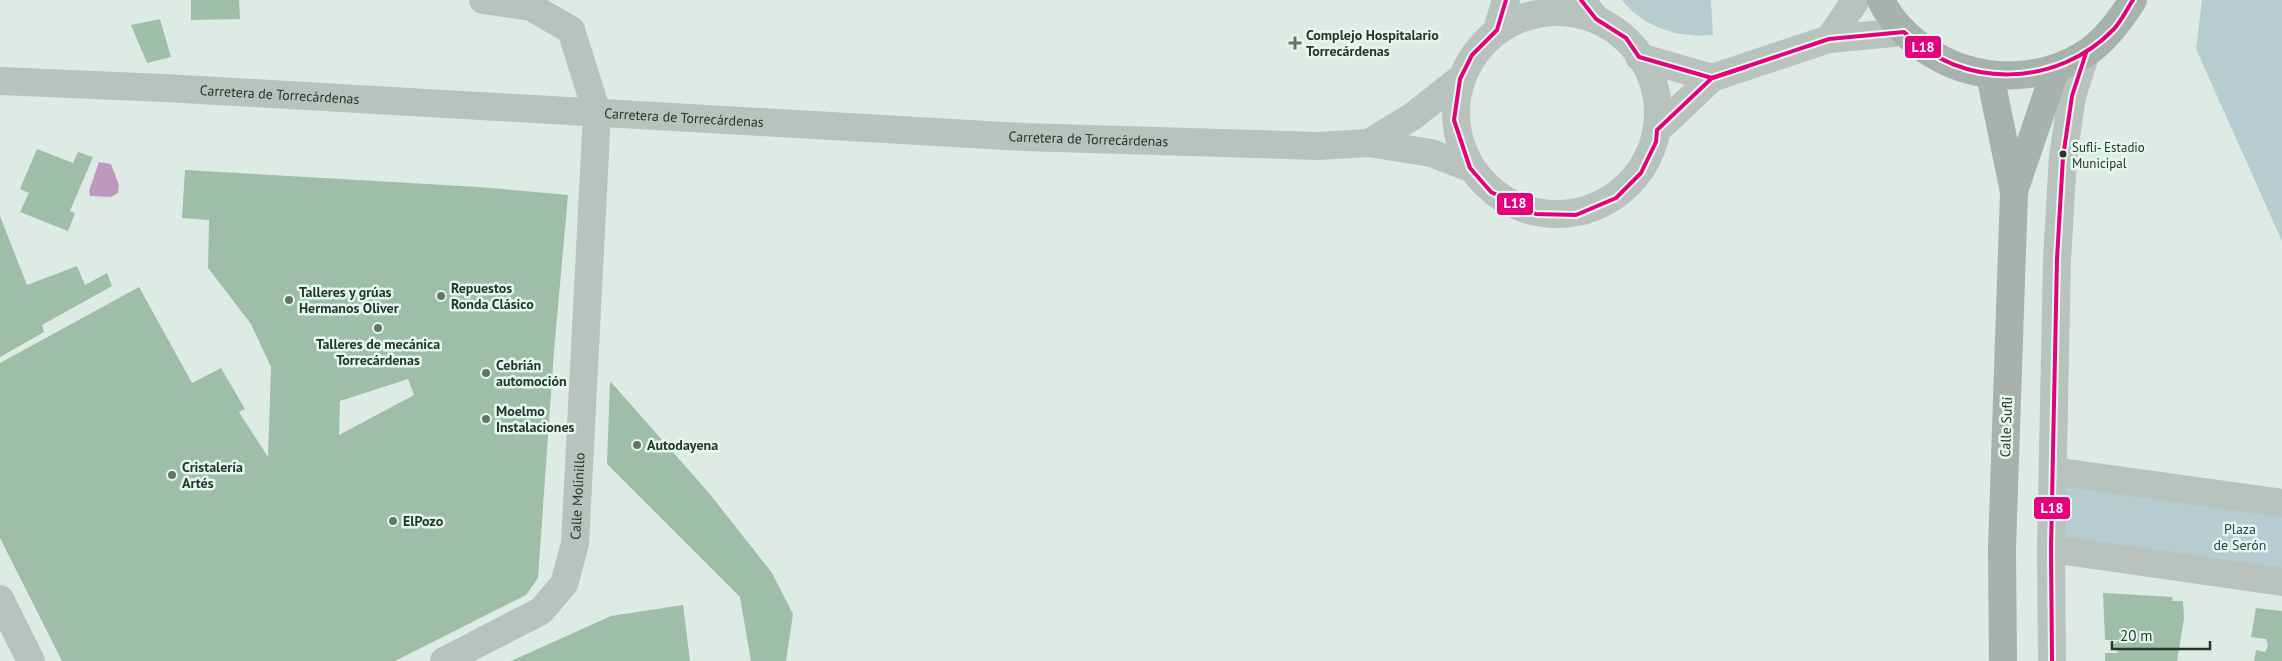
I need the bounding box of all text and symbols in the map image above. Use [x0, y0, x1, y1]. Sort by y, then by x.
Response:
place label: Complejo Hospitalario Torrecárdenas [1306, 26, 1439, 60]
line badge: L18 [1904, 35, 1942, 59]
marker: Complejo Hospitalario Torrecárdenas [1288, 36, 1302, 50]
text: L18 [1911, 38, 1935, 56]
street label: Carretera de Torrecárdenas [199, 81, 360, 108]
street label: Carretera de Torrecárdenas [604, 104, 764, 131]
street label: Carretera de Torrecárdenas [1008, 127, 1169, 150]
place label: Suflí- Estadio Municipal [2072, 139, 2145, 172]
marker: Suflí- Estadio Municipal [2058, 149, 2068, 159]
line badge: L18 [1496, 192, 1534, 216]
text: L18 [1503, 194, 1527, 212]
place label: Repuestos Ronda Clásico [451, 279, 534, 313]
place label: Talleres y grúas Hermanos Oliver [299, 283, 399, 317]
marker: Repuestos Ronda Clásico [435, 290, 447, 302]
marker: Talleres y grúas Hermanos Oliver [283, 294, 295, 306]
marker: Talleres de mecánica Torrecárdenas [372, 322, 384, 334]
place label: Talleres de mecánica Torrecárdenas [316, 335, 440, 369]
place label: Cebrián automoción [496, 356, 567, 390]
marker: Cebrián automoción [480, 367, 492, 379]
street label: Calle Suflí [1996, 396, 2016, 458]
place label: Moelmo Instalaciones [496, 402, 575, 436]
marker: Moelmo Instalaciones [480, 413, 492, 425]
place label: Autodayena [647, 436, 718, 454]
marker: Autodayena [631, 439, 643, 451]
street label: Calle Molinillo [566, 452, 589, 540]
place label: Cristalería Artés [182, 458, 243, 492]
marker: Cristalería Artés [166, 469, 178, 481]
line badge: L18 [2033, 496, 2071, 520]
text: L18 [2040, 499, 2064, 517]
place label: ElPozo [403, 512, 444, 530]
marker: ElPozo [387, 515, 399, 527]
park label: Plaza de Serón [2214, 520, 2266, 554]
scale bar [2112, 618, 2210, 650]
text: 20 m [2120, 626, 2153, 645]

